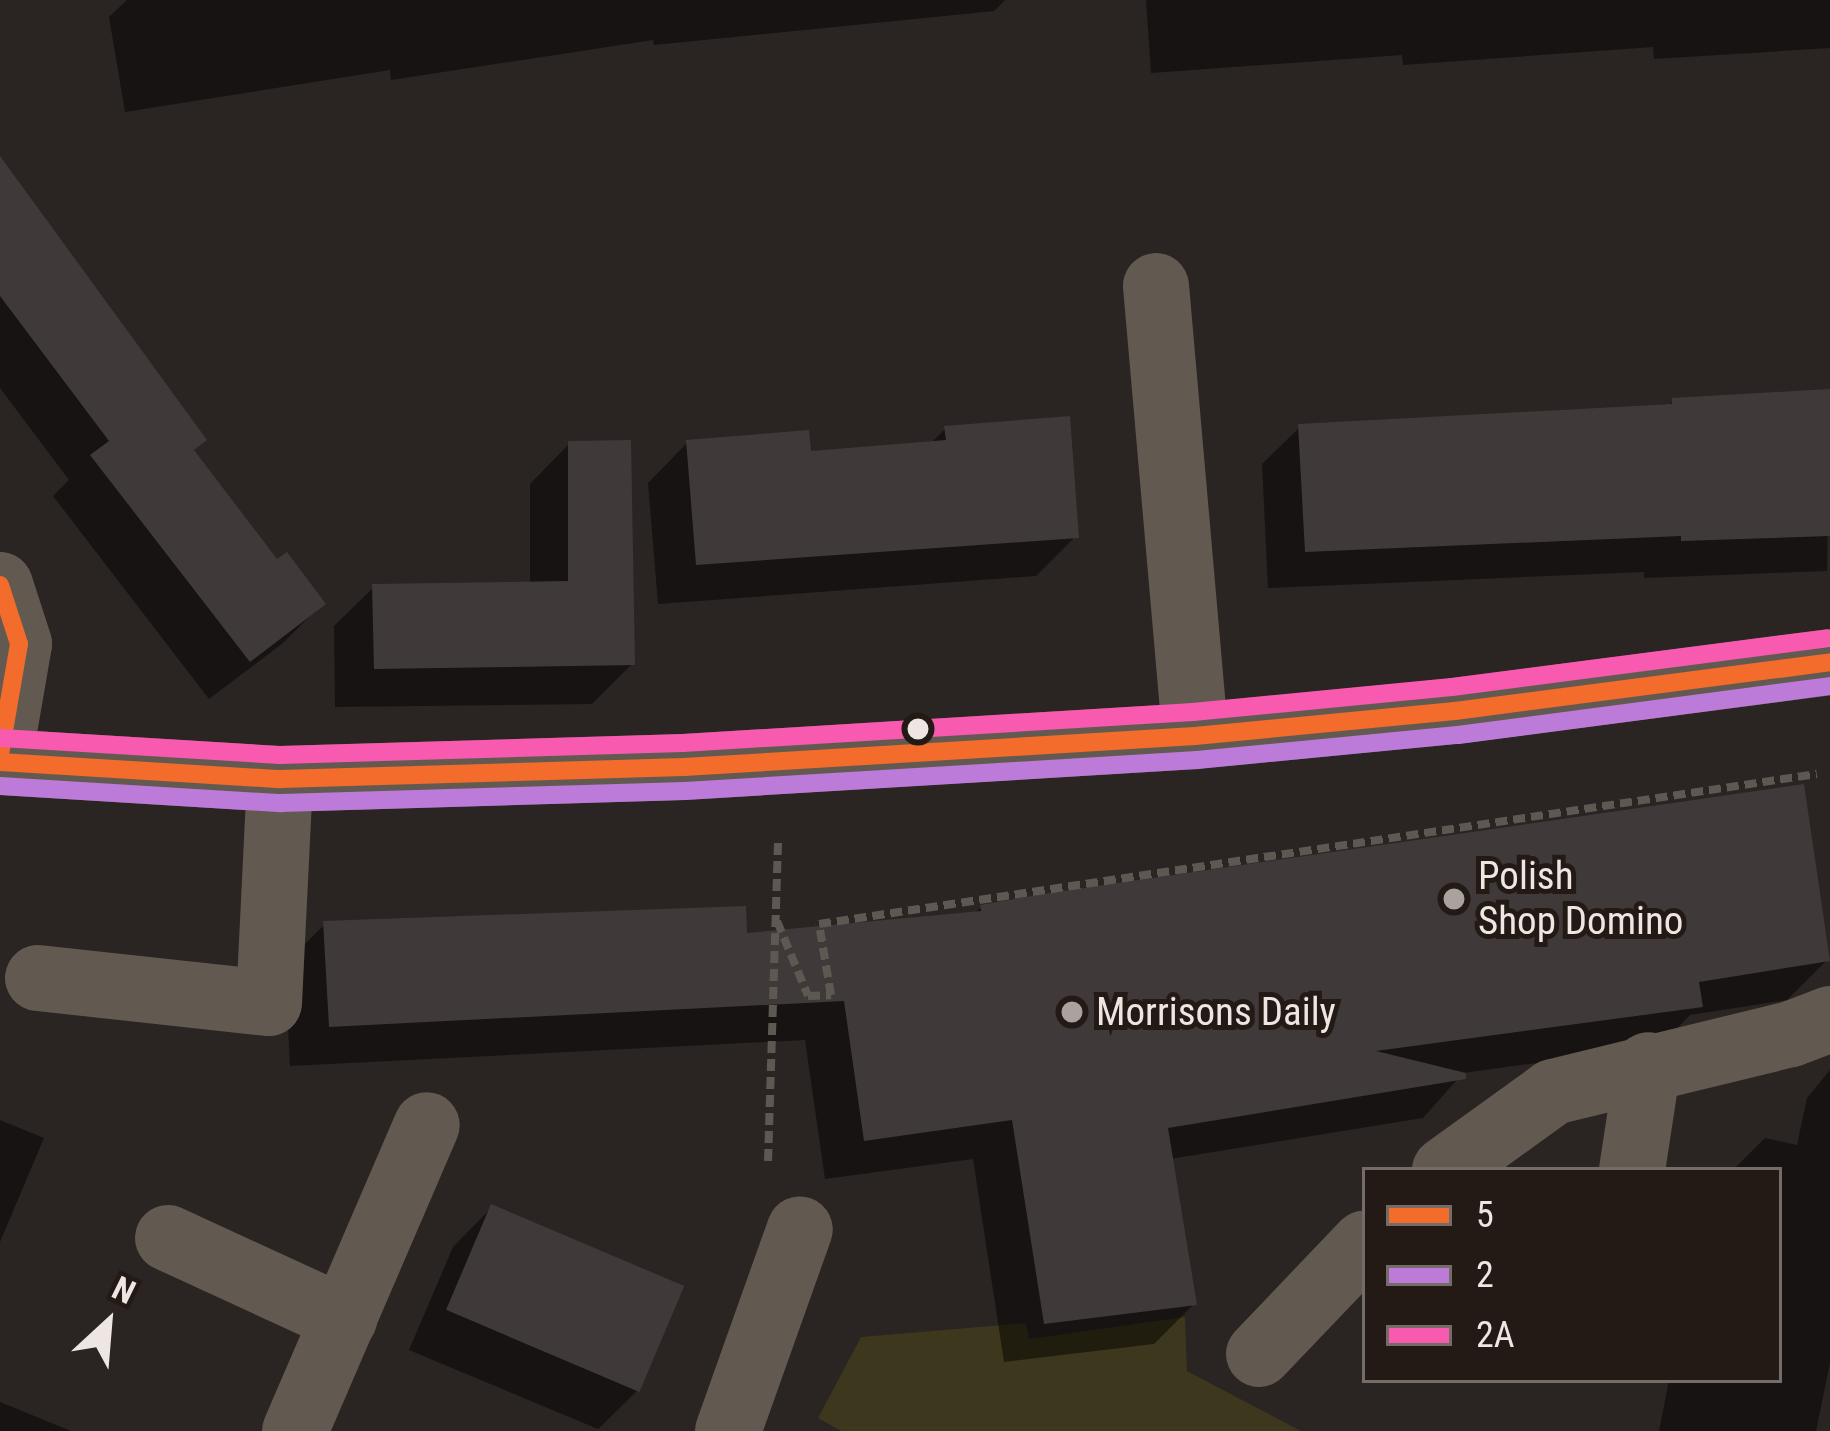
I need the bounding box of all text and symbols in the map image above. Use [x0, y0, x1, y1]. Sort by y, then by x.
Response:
unlabelled marker [907, 718, 929, 740]
place label: Polish Shop Domino [1478, 854, 1683, 945]
marker: Polish Shop Domino [1441, 886, 1467, 912]
place label: Morrisons Daily [1096, 989, 1336, 1035]
marker: Morrisons Daily [1059, 999, 1085, 1025]
legend [1362, 1167, 1782, 1383]
text: 5 [1476, 1194, 1494, 1236]
text: 2 [1476, 1254, 1494, 1296]
north arrow [48, 1263, 168, 1383]
text: N [106, 1268, 142, 1312]
text: 2A [1476, 1314, 1515, 1356]

